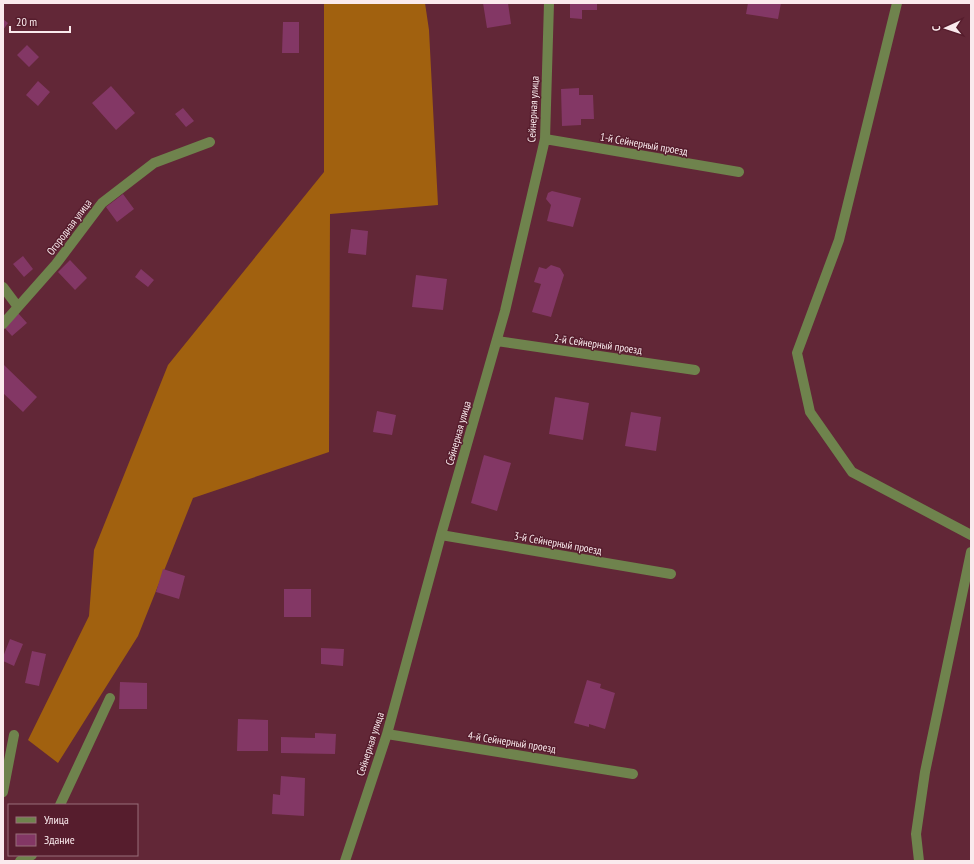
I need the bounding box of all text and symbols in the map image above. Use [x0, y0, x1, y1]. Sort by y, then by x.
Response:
scale bar [10, 8, 70, 34]
north arrow [926, 8, 966, 48]
text: 20 m [16, 14, 37, 29]
text: С [929, 26, 943, 31]
street label: Сейнерная улица [524, 75, 542, 143]
street label: 1-й Сейнерный проезд [599, 129, 689, 159]
street label: Огородная улица [43, 196, 95, 258]
street label: 2-й Сейнерный проезд [553, 331, 643, 357]
street label: Сейнерная улица [442, 399, 474, 467]
street label: 3-й Сейнерный проезд [513, 528, 603, 558]
street label: Сейнерная улица [353, 710, 387, 778]
street label: 4-й Сейнерный проезд [467, 728, 557, 756]
legend [8, 804, 138, 856]
text: Улица [44, 812, 69, 827]
text: Здание [44, 832, 75, 847]

